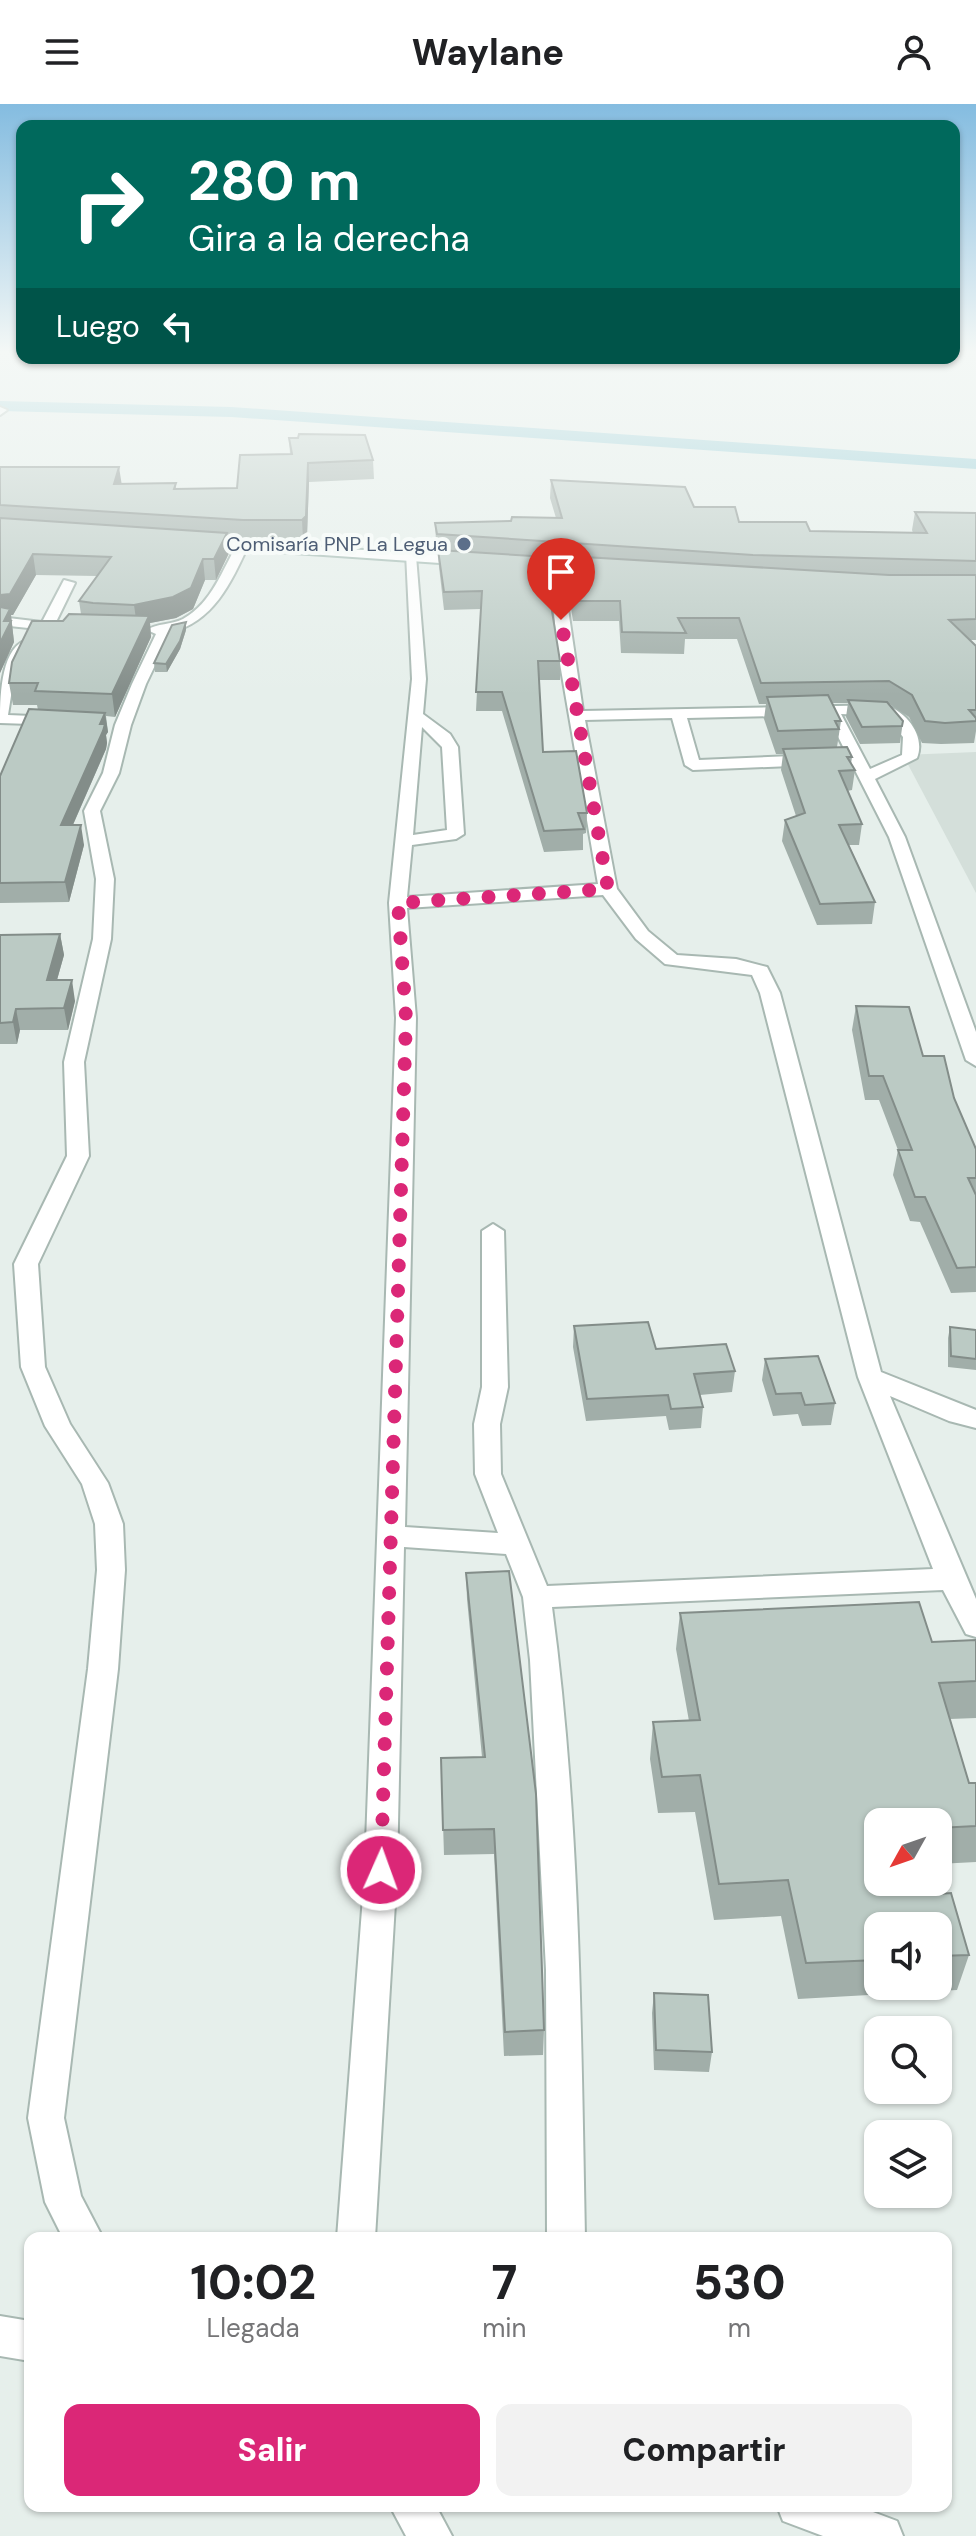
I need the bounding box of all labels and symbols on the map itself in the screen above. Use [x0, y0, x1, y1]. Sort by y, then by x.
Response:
place label: Comisaría PNP La Legua [226, 531, 448, 557]
marker: Comisaría PNP La Legua [455, 535, 473, 553]
pin [527, 538, 595, 620]
north arrow [864, 1808, 952, 1896]
position arrow [339, 1828, 423, 1912]

